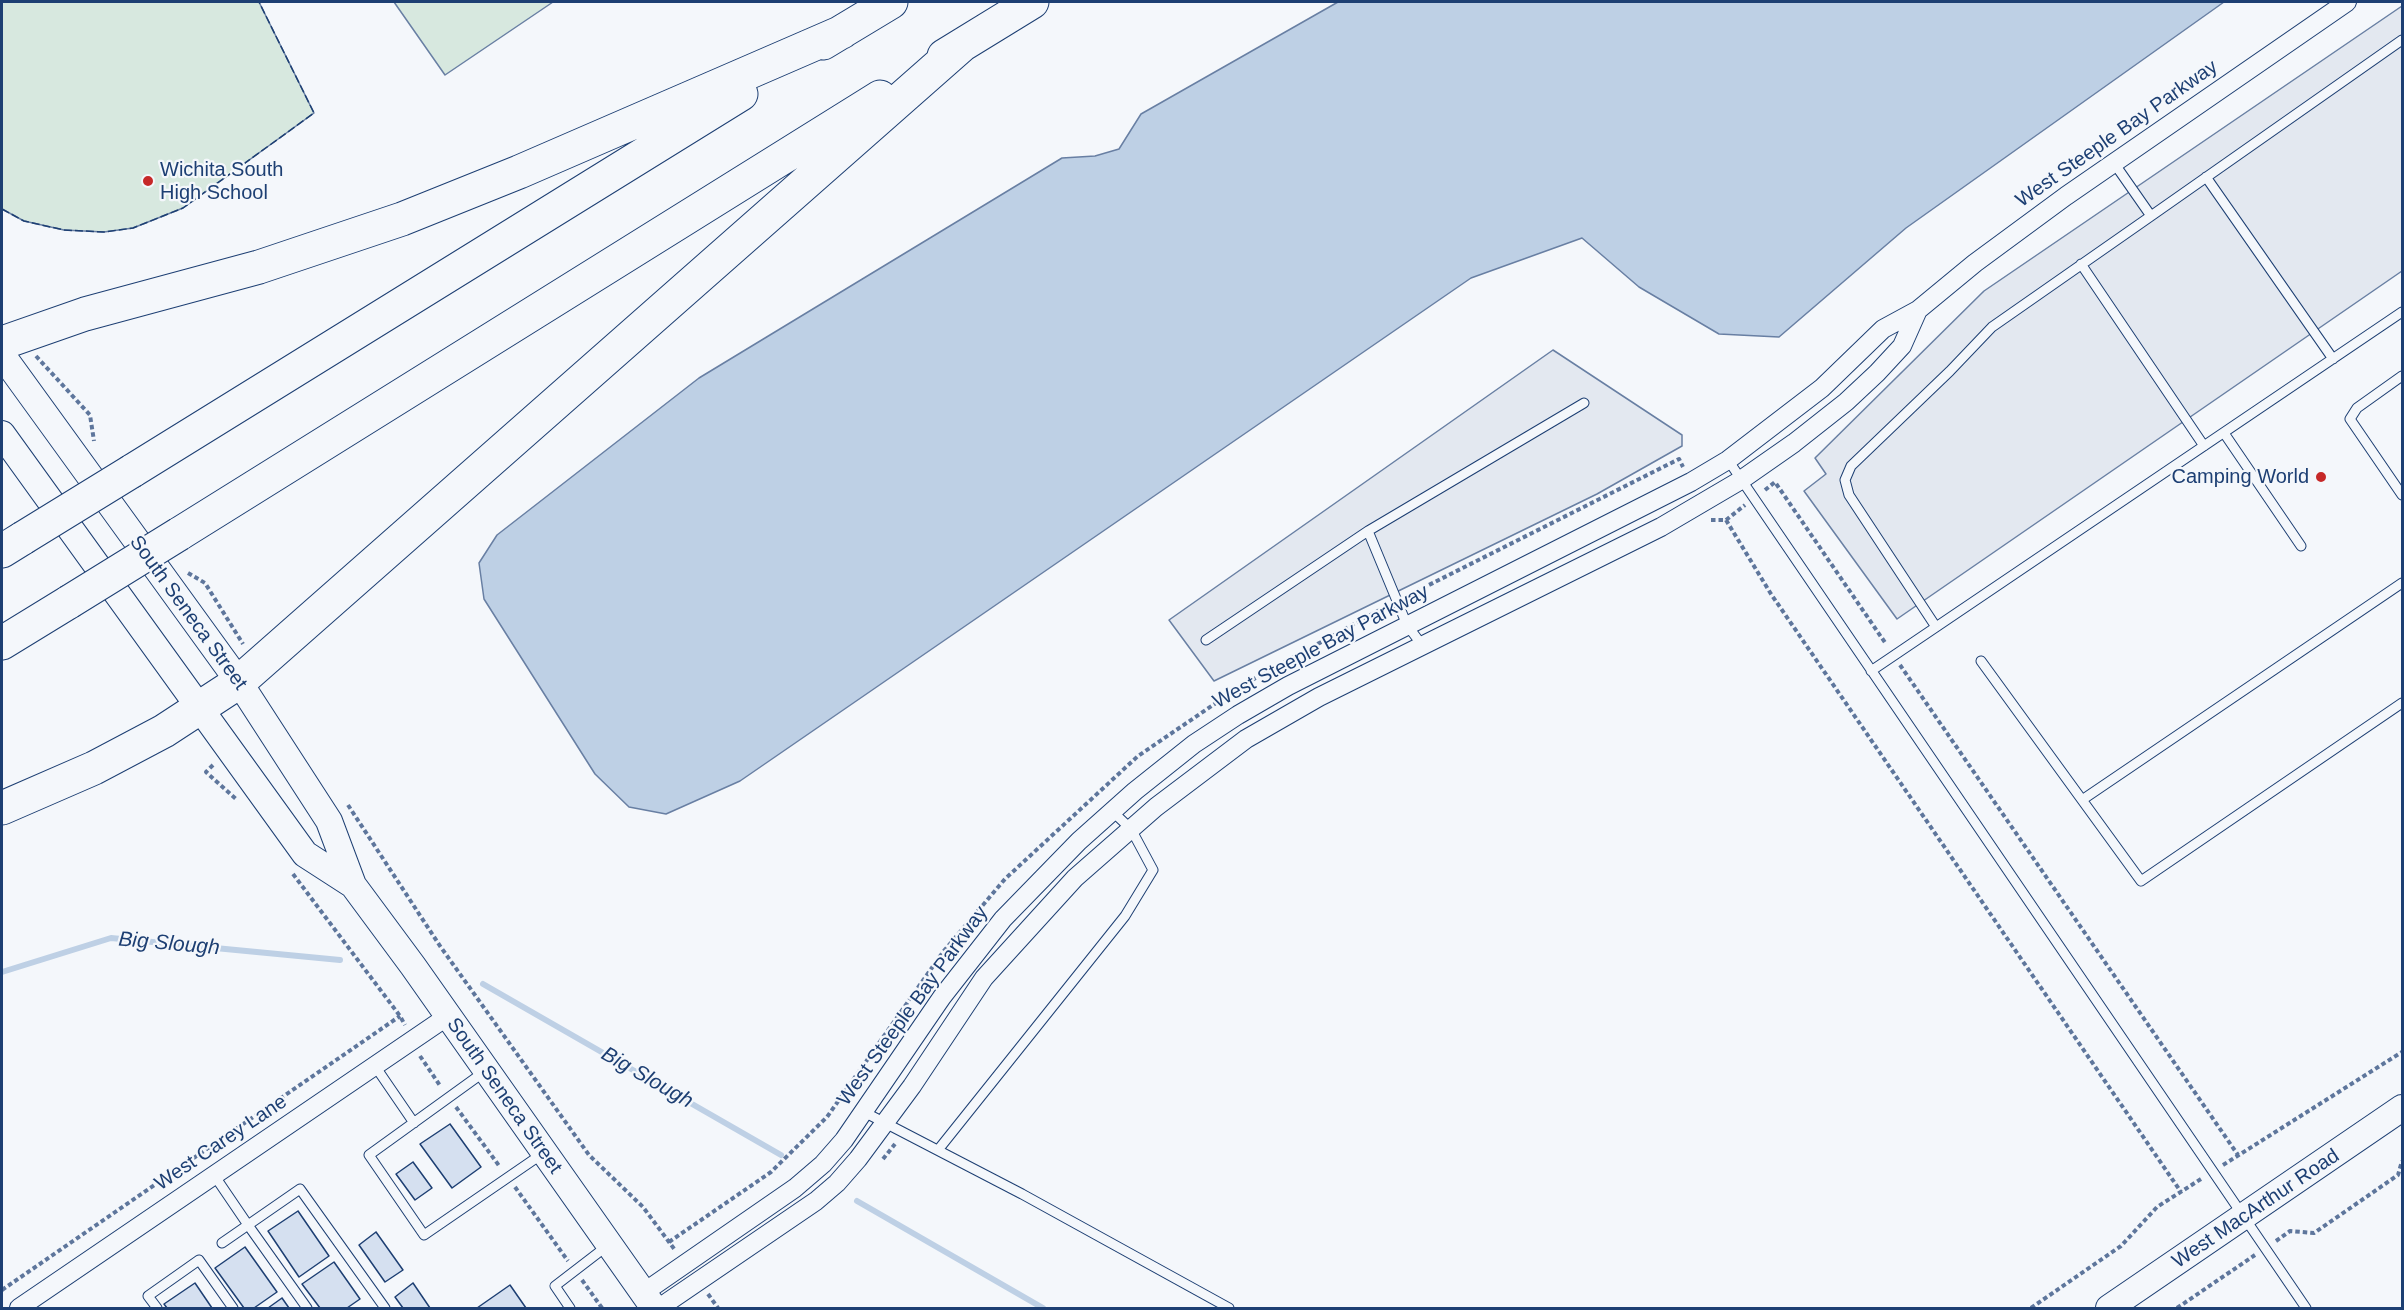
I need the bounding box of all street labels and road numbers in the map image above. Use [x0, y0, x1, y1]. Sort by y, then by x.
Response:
street label: West Steeple Bay Parkway [2011, 55, 2223, 213]
street label: South Seneca Street [124, 531, 252, 695]
street label: West Steeple Bay Parkway [1209, 580, 1433, 714]
street label: West Steeple Bay Parkway [833, 902, 993, 1110]
street label: South Seneca Street [441, 1014, 567, 1178]
street label: West Carey Lane [150, 1090, 292, 1196]
street label: West MacArthur Road [2168, 1144, 2344, 1274]

